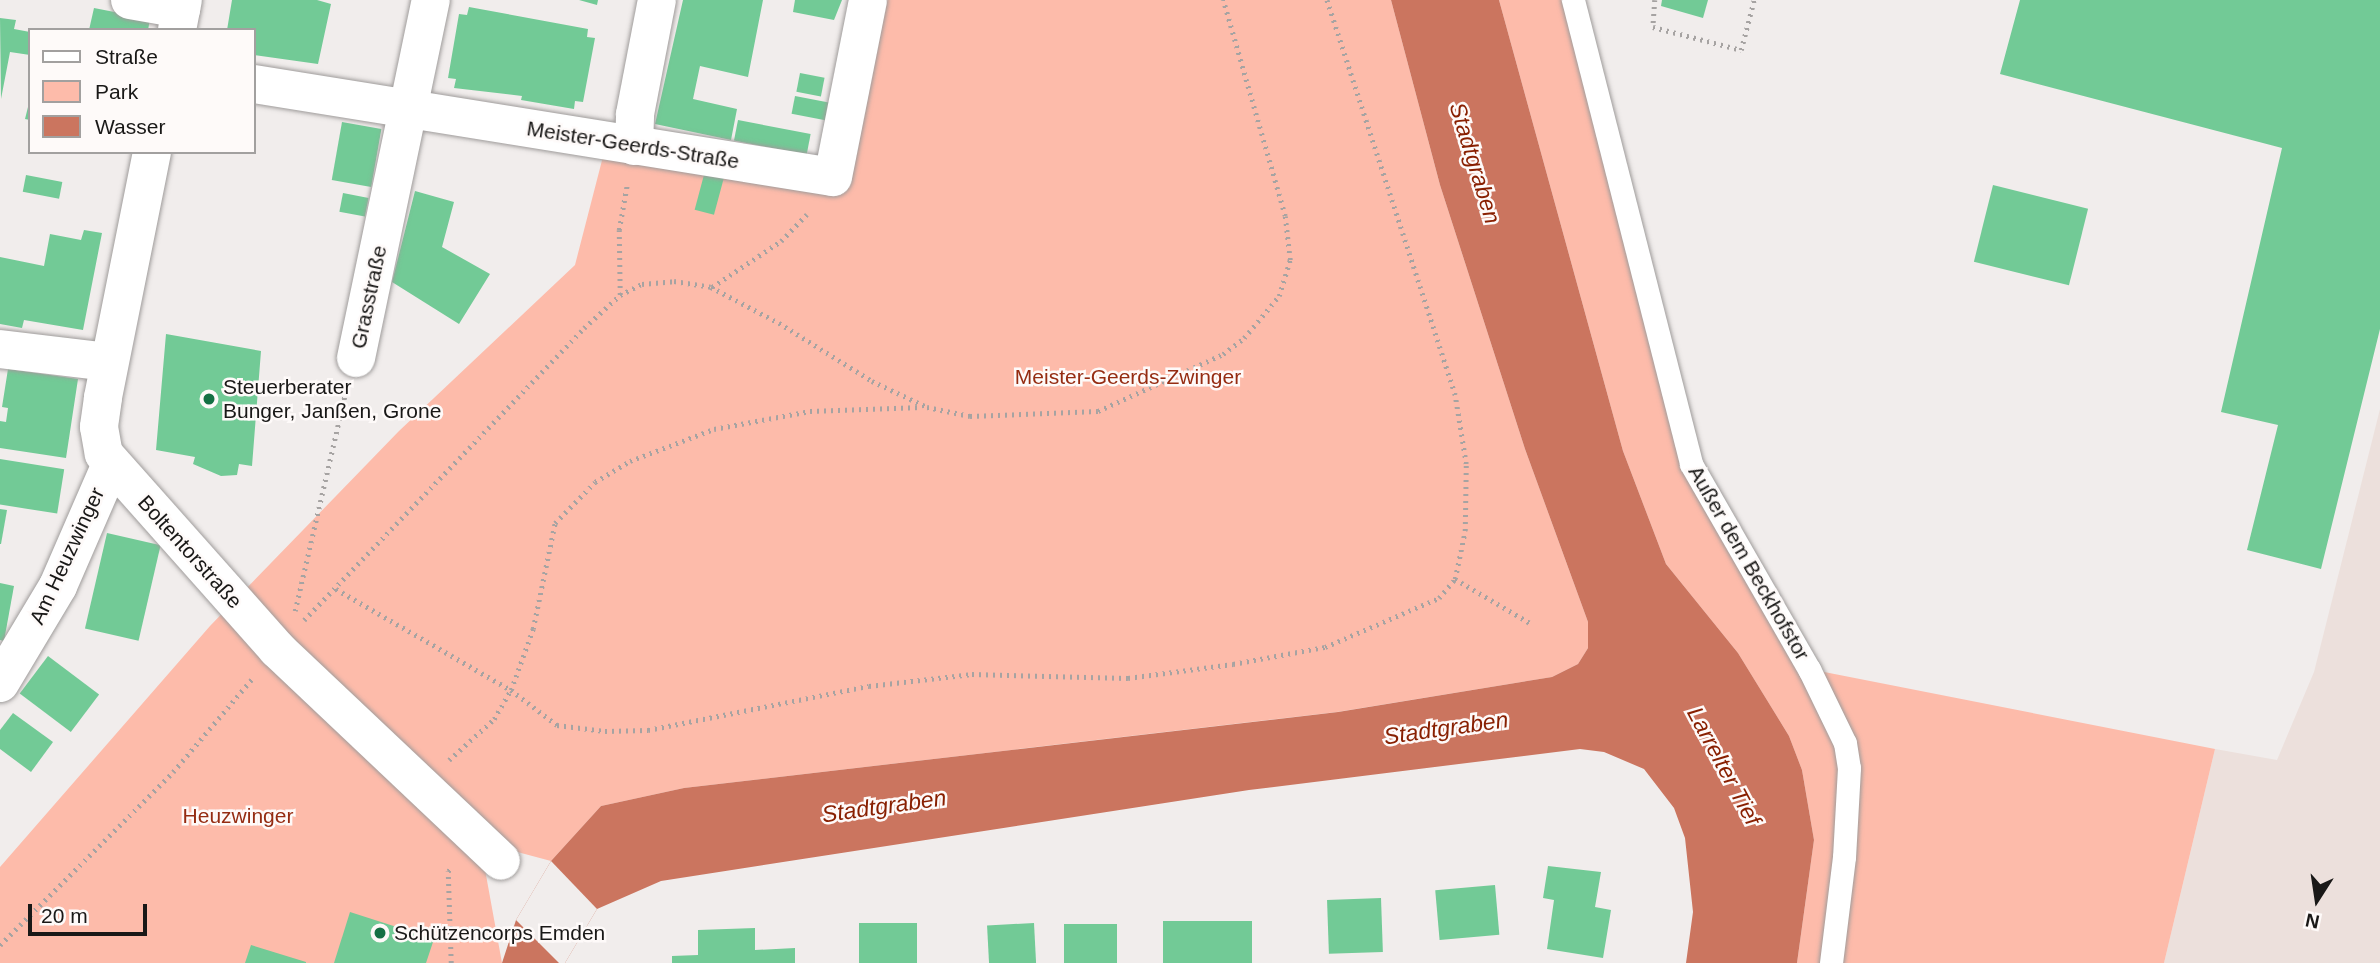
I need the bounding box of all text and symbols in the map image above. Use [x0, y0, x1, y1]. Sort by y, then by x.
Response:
legend [28, 28, 256, 154]
text: Straße [95, 45, 158, 68]
text: Park [95, 80, 138, 103]
water label: Stadtgraben [1443, 99, 1507, 227]
text: Wasser [95, 115, 165, 138]
street label: Meister-Geerds-Straße [525, 116, 741, 174]
street label: Grasstraße [346, 243, 392, 351]
park label: Meister-Geerds-Zwinger [1015, 364, 1241, 390]
place label: Steuerberater Bunger, Janßen, Grone [223, 374, 441, 424]
marker: Steuerberater Bunger, Janßen, Grone [201, 391, 217, 407]
street label: Außer dem Beckhofstor [1683, 461, 1815, 665]
street label: Am Heuzwinger [24, 484, 110, 628]
street label: Boltentorstraße [133, 490, 247, 614]
water label: Larrelter Tief [1681, 702, 1767, 830]
water label: Stadtgraben [1382, 706, 1510, 750]
water label: Stadtgraben [820, 784, 948, 828]
park label: Heuzwinger [183, 803, 293, 829]
north arrow [2282, 865, 2352, 935]
scale bar [32, 890, 150, 934]
text: 20 m [41, 904, 88, 927]
text: N [2304, 909, 2321, 933]
place label: Schützencorps Emden [394, 920, 605, 946]
marker: Schützencorps Emden [372, 925, 388, 941]

